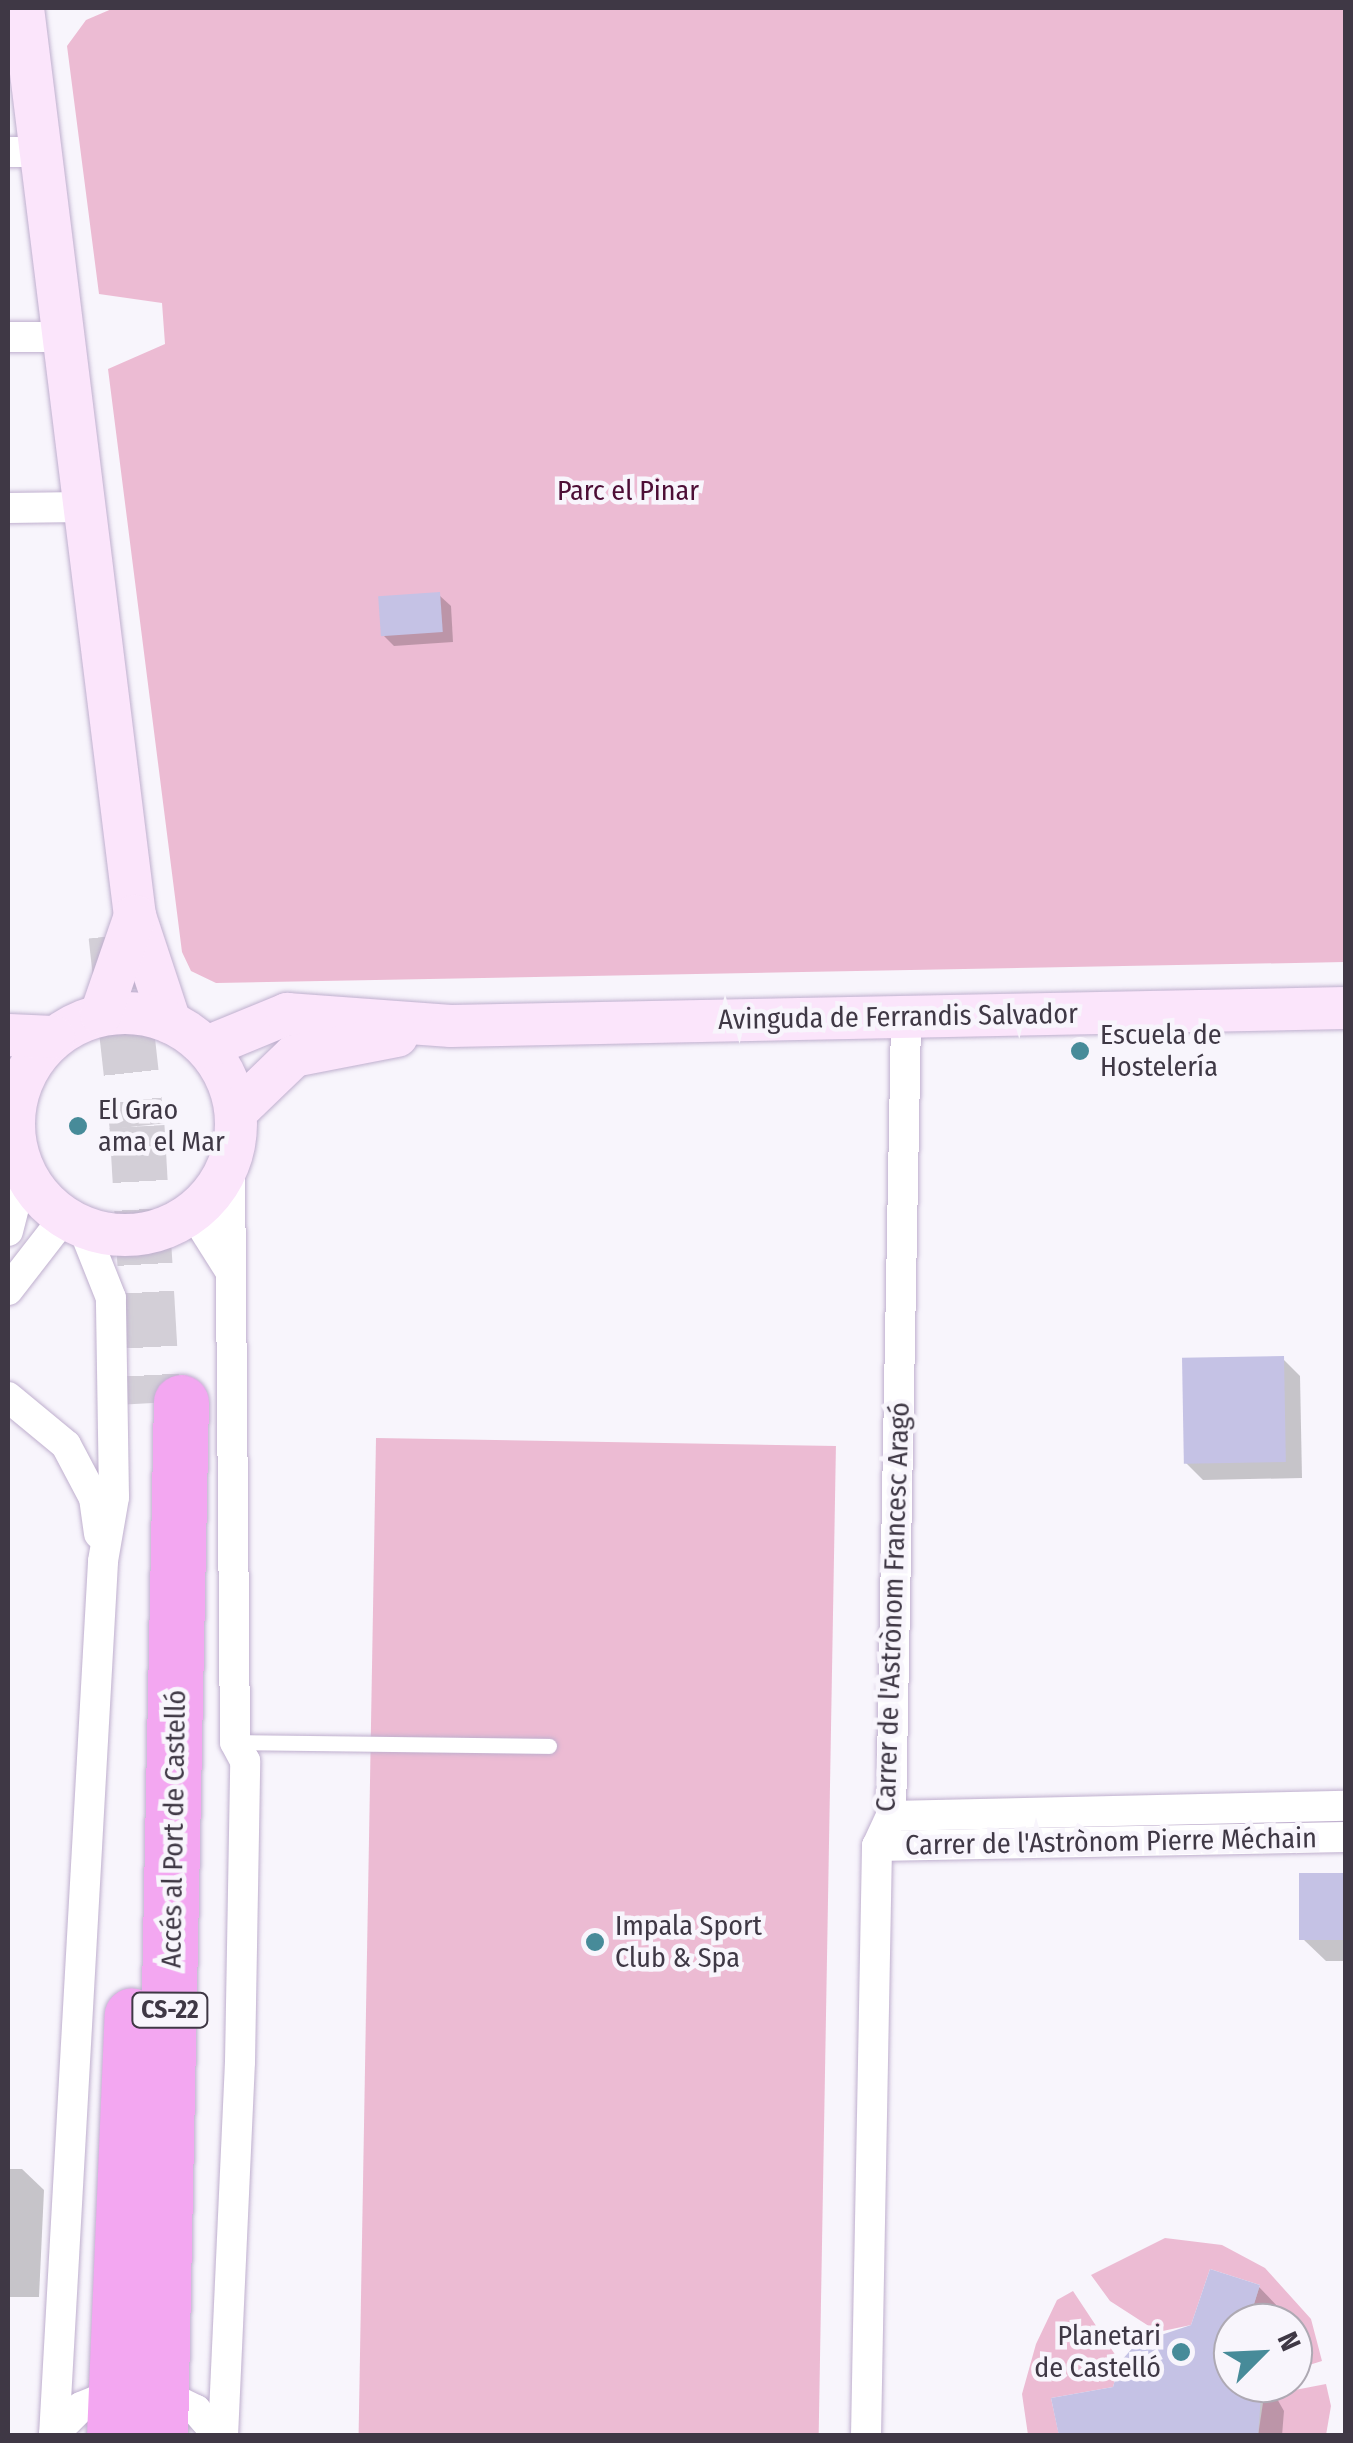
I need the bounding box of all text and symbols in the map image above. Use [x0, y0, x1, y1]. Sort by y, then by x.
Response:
park label: Parc el Pinar [557, 474, 699, 508]
street label: Avinguda de Ferrandis Salvador [718, 997, 1078, 1037]
place label: Escuela de Hostelería [1100, 1018, 1222, 1084]
marker: Escuela de Hostelería [1069, 1040, 1091, 1062]
place label: El Grao ama el Mar [98, 1093, 225, 1159]
marker: El Grao ama el Mar [67, 1115, 89, 1137]
street label: Carrer de l'Astrònom Francesc Aragó [869, 1402, 917, 1812]
street label: Accés al Port de Castelló [155, 1690, 193, 1968]
street label: Carrer de l'Astrònom Pierre Méchain [905, 1822, 1317, 1862]
place label: Impala Sport Club & Spa [615, 1909, 762, 1975]
marker: Impala Sport Club & Spa [584, 1931, 606, 1953]
road number: CS-22 [130, 1990, 210, 2030]
north arrow [1213, 2303, 1313, 2403]
place label: Planetari de Castelló [1034, 2319, 1161, 2385]
text: N [1271, 2327, 1308, 2356]
marker: Planetari de Castelló [1170, 2341, 1192, 2363]

